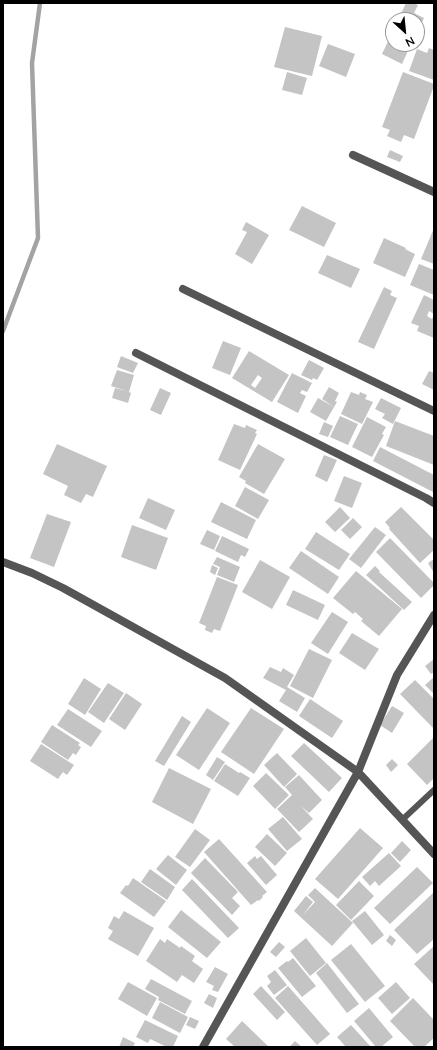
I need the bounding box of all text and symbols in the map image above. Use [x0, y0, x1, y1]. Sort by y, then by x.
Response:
north arrow [385, 12, 425, 52]
text: N [403, 35, 417, 50]

